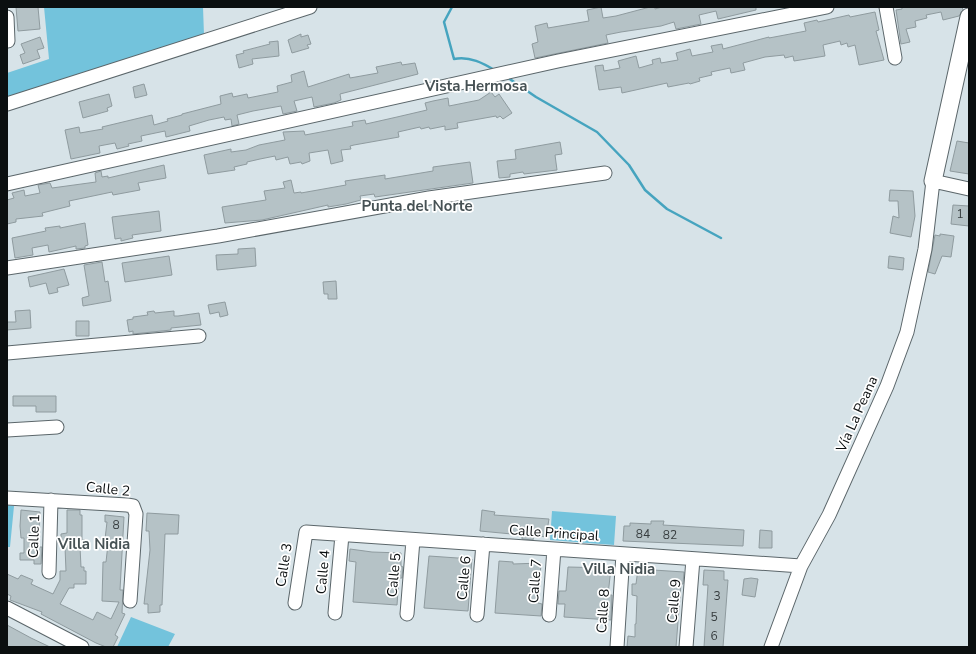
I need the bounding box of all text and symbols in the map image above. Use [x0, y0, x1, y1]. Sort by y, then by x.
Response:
district label: Vista Hermosa [424, 76, 527, 96]
district label: Punta del Norte [361, 196, 473, 216]
house number: 1 [956, 206, 964, 222]
street label: Vía La Peana [831, 373, 882, 456]
street label: Calle 2 [85, 477, 131, 501]
street label: Calle 1 [24, 514, 44, 558]
house number: 8 [112, 517, 120, 533]
street label: Calle Principal [508, 520, 601, 546]
house number: 84 [636, 526, 650, 542]
house number: 82 [663, 527, 677, 543]
district label: Villa Nidia [57, 534, 130, 554]
street label: Calle 3 [271, 542, 297, 588]
street label: Calle 4 [312, 549, 334, 595]
street label: Calle 5 [383, 552, 405, 598]
street label: Calle 6 [453, 555, 475, 601]
street label: Calle 7 [524, 558, 546, 604]
district label: Villa Nidia [582, 559, 655, 579]
street label: Calle 9 [663, 578, 685, 624]
street label: Calle 8 [592, 588, 614, 634]
house number: 3 [713, 588, 721, 604]
house number: 5 [710, 609, 718, 625]
house number: 6 [710, 628, 718, 644]

